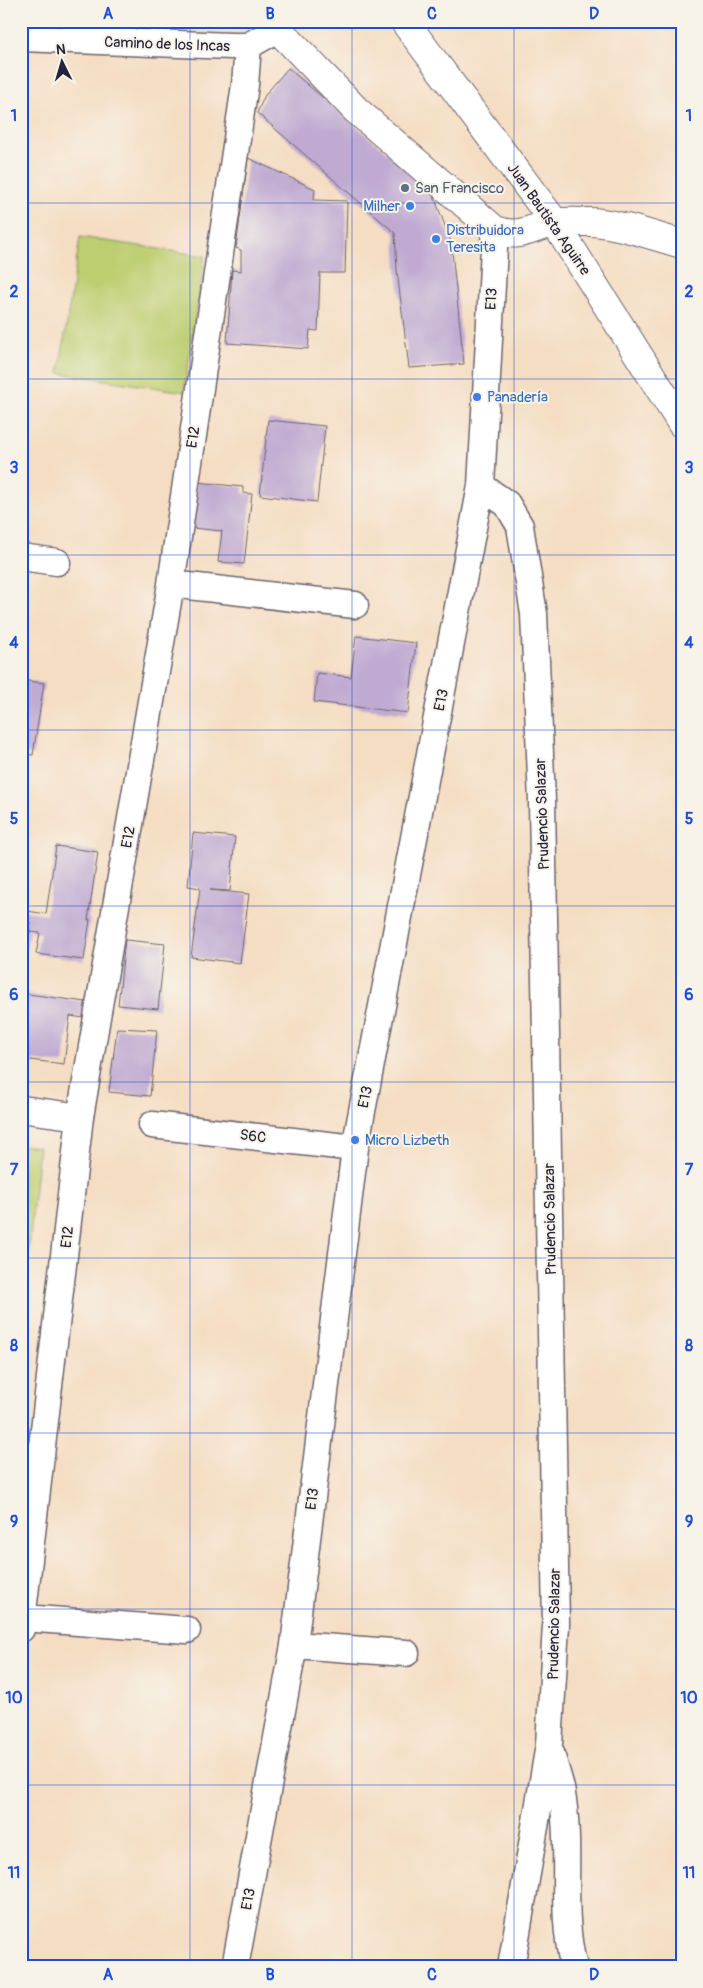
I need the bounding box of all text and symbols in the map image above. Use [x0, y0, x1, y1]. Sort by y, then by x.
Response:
text: A [103, 4, 114, 24]
text: B [265, 4, 275, 24]
text: C [427, 4, 437, 24]
text: D [589, 4, 599, 24]
street label: Camino de los Incas [104, 33, 231, 56]
north arrow [38, 38, 88, 88]
text: N [55, 41, 66, 58]
text: 1 [11, 106, 17, 126]
text: 1 [686, 106, 692, 126]
street label: Juan Bautista Aguirre [503, 159, 595, 280]
place label: San Francisco [415, 179, 504, 198]
marker: San Francisco [399, 182, 411, 194]
place label: Milher [363, 197, 401, 216]
marker: Milher [404, 200, 416, 212]
place label: Distribuidora Teresita [446, 221, 524, 257]
marker: Distribuidora Teresita [430, 233, 442, 245]
text: 2 [10, 282, 19, 302]
text: 2 [685, 282, 694, 302]
street label: E13 [481, 288, 502, 311]
place label: Panadería [487, 388, 548, 407]
marker: Panadería [471, 391, 483, 403]
street label: E12 [182, 425, 205, 449]
text: 3 [10, 458, 19, 478]
text: 3 [685, 458, 694, 478]
text: 4 [9, 633, 19, 653]
text: 4 [684, 633, 694, 653]
street label: E13 [430, 687, 453, 713]
street label: Prudencio Salazar [531, 757, 554, 870]
text: 5 [10, 809, 19, 829]
text: 5 [685, 809, 694, 829]
street label: E12 [117, 825, 140, 850]
text: 6 [9, 985, 19, 1005]
text: 6 [684, 985, 694, 1005]
street label: E13 [354, 1084, 377, 1110]
street label: S6C [239, 1125, 267, 1148]
place label: Micro Lizbeth [365, 1131, 449, 1150]
marker: Micro Lizbeth [349, 1134, 361, 1146]
text: 7 [10, 1160, 19, 1180]
text: 7 [685, 1160, 694, 1180]
street label: Prudencio Salazar [540, 1162, 561, 1275]
street label: E12 [57, 1225, 78, 1249]
text: 8 [10, 1336, 18, 1356]
text: 8 [685, 1336, 693, 1356]
street label: E13 [302, 1487, 323, 1511]
text: 9 [10, 1512, 18, 1532]
text: 9 [685, 1512, 693, 1532]
street label: Prudencio Salazar [544, 1567, 565, 1680]
text: 10 [5, 1688, 23, 1708]
text: 10 [680, 1688, 698, 1708]
text: 11 [8, 1863, 20, 1883]
text: 11 [683, 1863, 695, 1883]
street label: E13 [237, 1887, 260, 1912]
text: A [103, 1965, 114, 1985]
text: B [265, 1965, 275, 1985]
text: C [427, 1965, 437, 1985]
text: D [589, 1965, 599, 1985]

